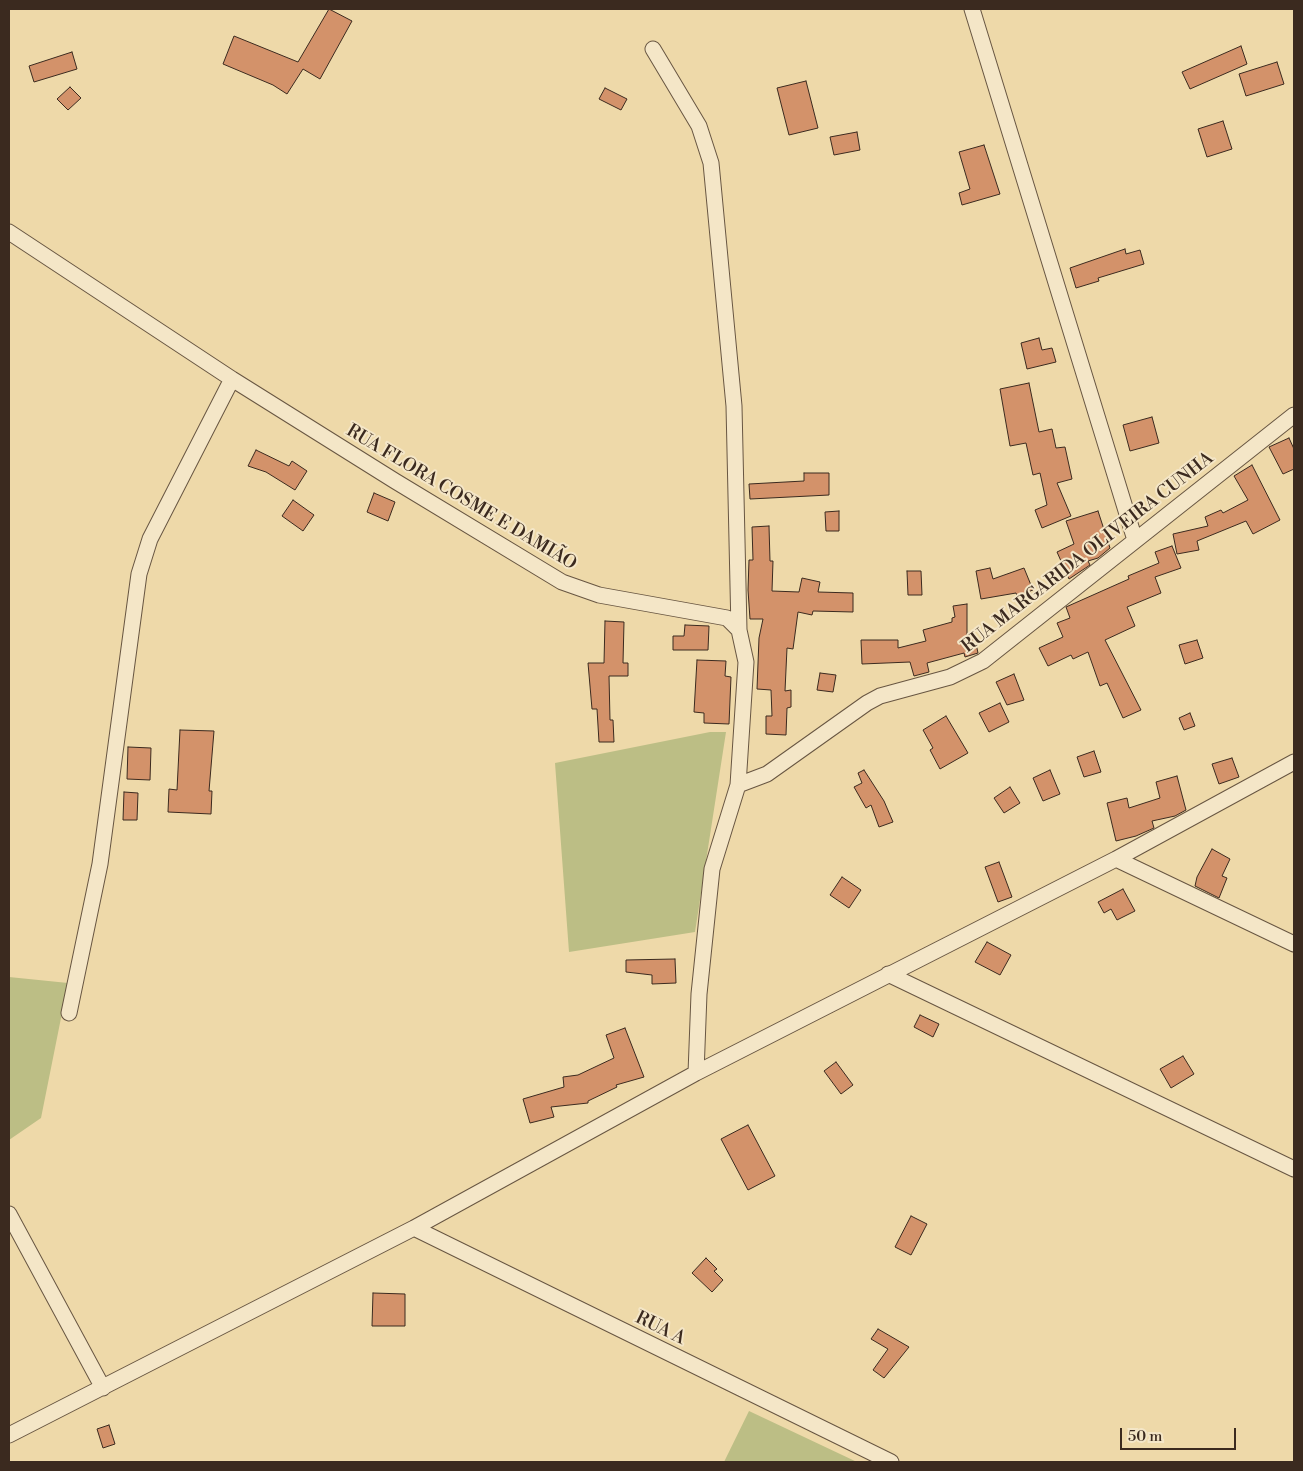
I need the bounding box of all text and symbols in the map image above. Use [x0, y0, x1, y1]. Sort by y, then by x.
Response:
street label: RUA FLORA COSME E DAMIÃO [342, 420, 580, 576]
street label: RUA MARGARIDA OLIVEIRA CUNHA [958, 448, 1218, 658]
street label: RUA A [631, 1308, 689, 1350]
scale bar [1123, 1418, 1239, 1450]
text: 50 m [1128, 1427, 1162, 1446]

